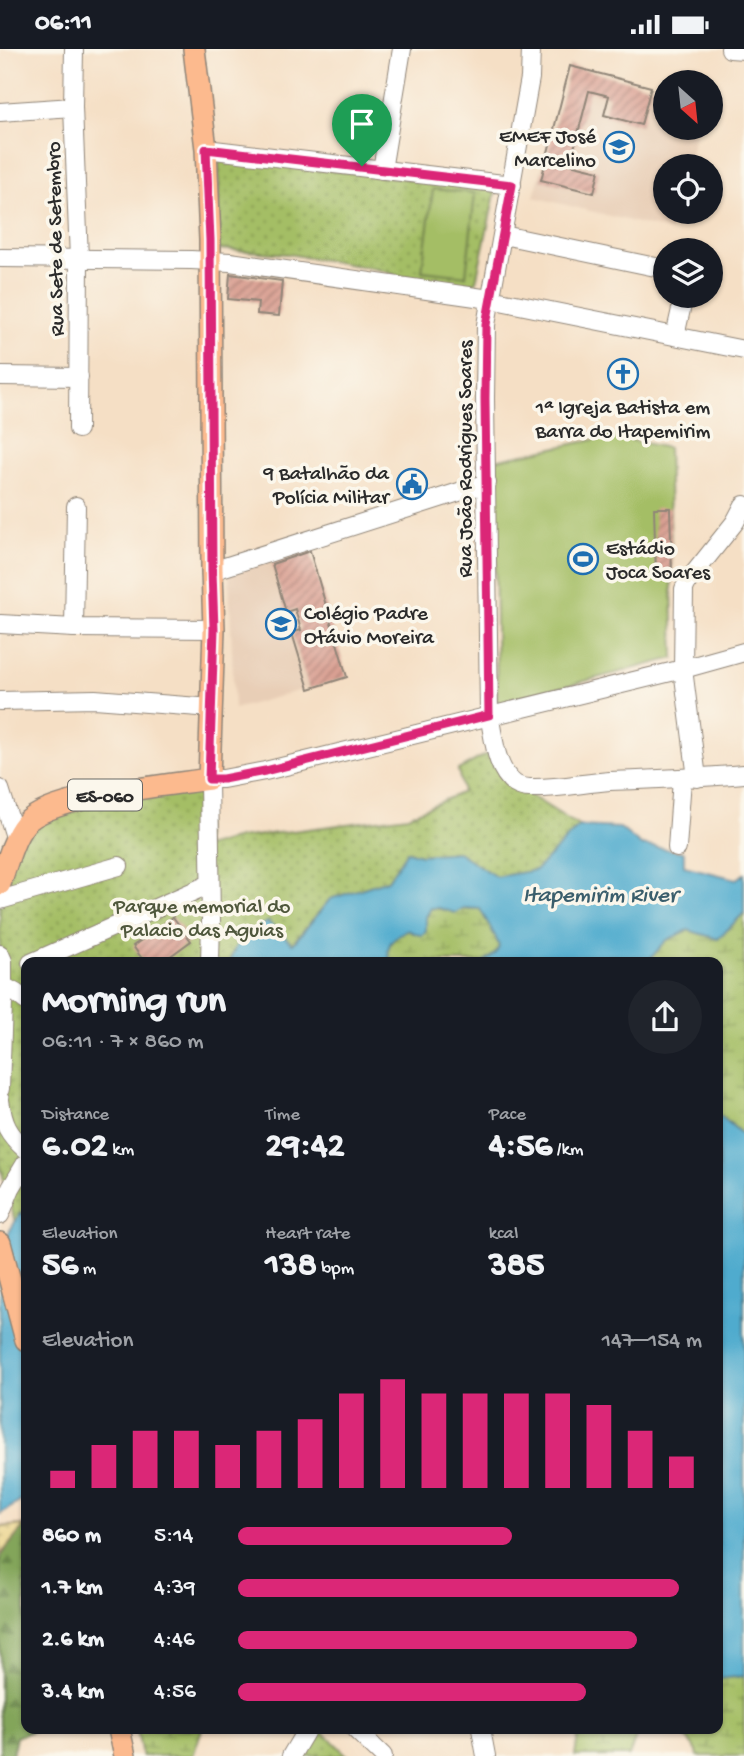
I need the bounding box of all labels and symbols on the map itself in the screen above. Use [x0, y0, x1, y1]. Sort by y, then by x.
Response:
north arrow [653, 70, 723, 140]
pin [332, 94, 392, 166]
place label: EMEF José Marcelino [499, 126, 597, 175]
school or university icon: EMEF José Marcelino [602, 130, 636, 164]
street label: Rua Sete de Setembro [43, 141, 72, 337]
street label: Rua João Rodrigues Soares [455, 339, 480, 577]
church icon: 1ª Igreja Batista em Barra do Itapemirim [606, 357, 640, 391]
place label: 1ª Igreja Batista em Barra do Itapemirim [535, 397, 711, 446]
place label: 9 Batalhão da Polícia Militar [262, 463, 391, 512]
public building icon: 9 Batalhão da Polícia Militar [395, 467, 429, 501]
place label: Estádio Joca Soares [606, 538, 711, 587]
sports icon: Estádio Joca Soares [566, 542, 600, 576]
place label: Colégio Padre Otávio Moreira [304, 603, 435, 652]
school or university icon: Colégio Padre Otávio Moreira [264, 607, 298, 641]
road number: ES-060 [68, 779, 142, 811]
water label: Itapemirim River [523, 883, 682, 910]
park label: Parque memorial do Palacio das Aguias [113, 896, 291, 945]

